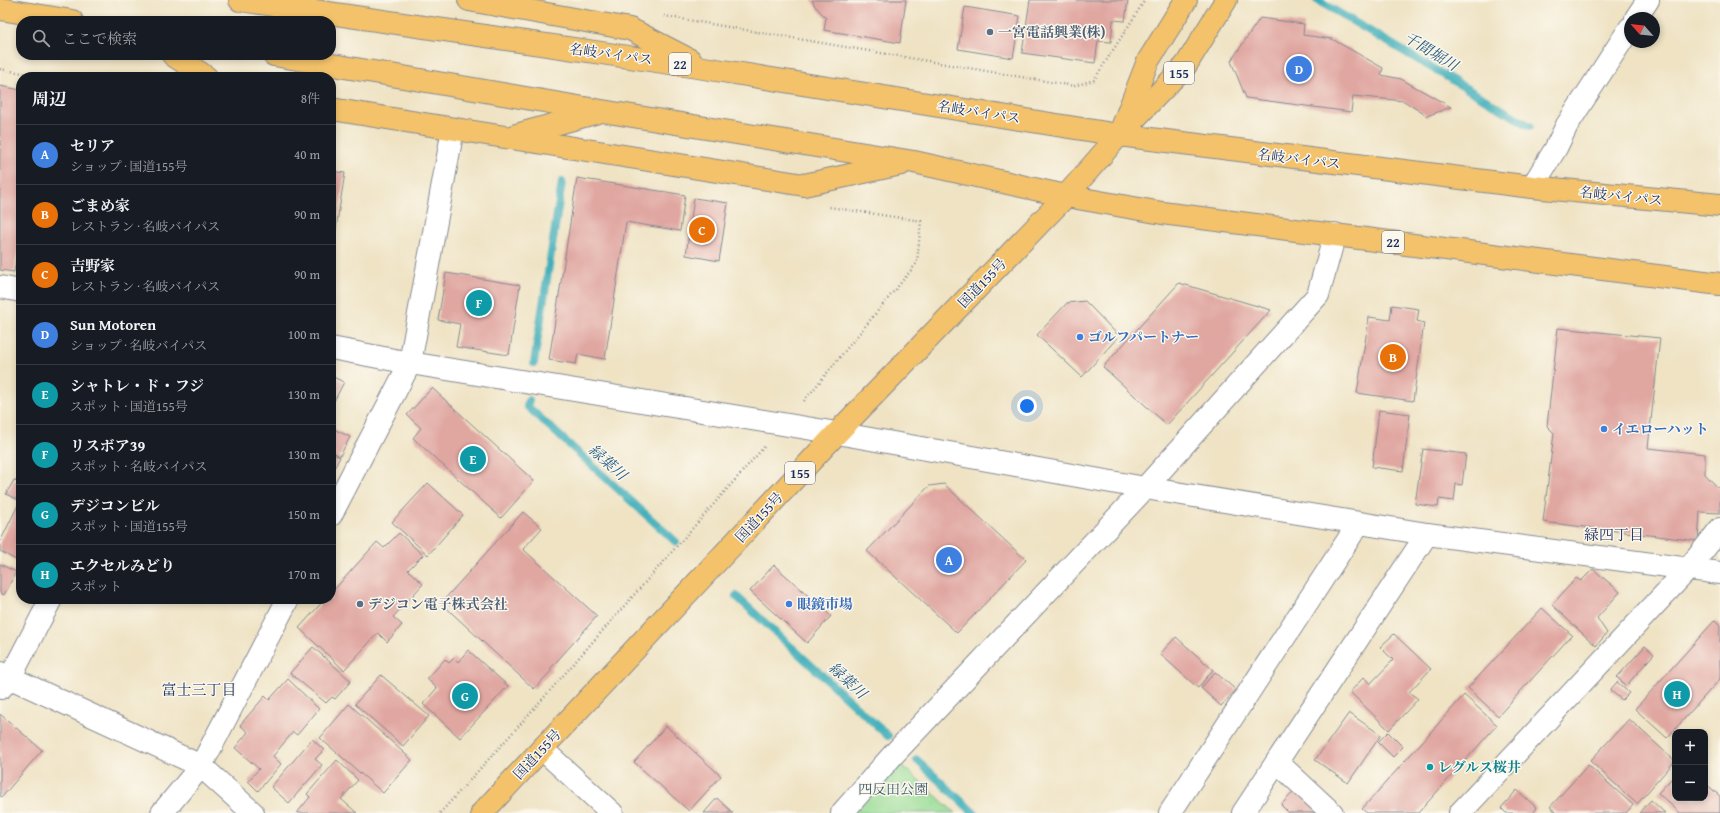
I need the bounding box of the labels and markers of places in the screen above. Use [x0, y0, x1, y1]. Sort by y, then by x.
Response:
place label: 一宮電話興業(株) [998, 22, 1106, 42]
marker: 一宮電話興業(株) [985, 27, 995, 37]
pin: D [1286, 54, 1312, 84]
pin: C [689, 215, 715, 245]
pin: F [466, 288, 492, 318]
place label: ゴルフパートナー [1088, 327, 1199, 347]
marker: ゴルフパートナー [1075, 332, 1085, 342]
pin: B [1380, 342, 1406, 372]
place label: イエローハット [1612, 419, 1709, 439]
marker: イエローハット [1599, 424, 1609, 434]
pin: E [460, 444, 486, 474]
pin: A [936, 545, 962, 575]
place label: デジコン電子株式会社 [368, 594, 508, 614]
place label: 眼鏡市場 [797, 594, 853, 614]
marker: デジコン電子株式会社 [355, 599, 365, 609]
marker: 眼鏡市場 [784, 599, 794, 609]
pin: H [1664, 679, 1690, 709]
pin: G [452, 681, 478, 711]
place label: レグルス桜井 [1438, 757, 1521, 777]
marker: レグルス桜井 [1425, 762, 1435, 772]

